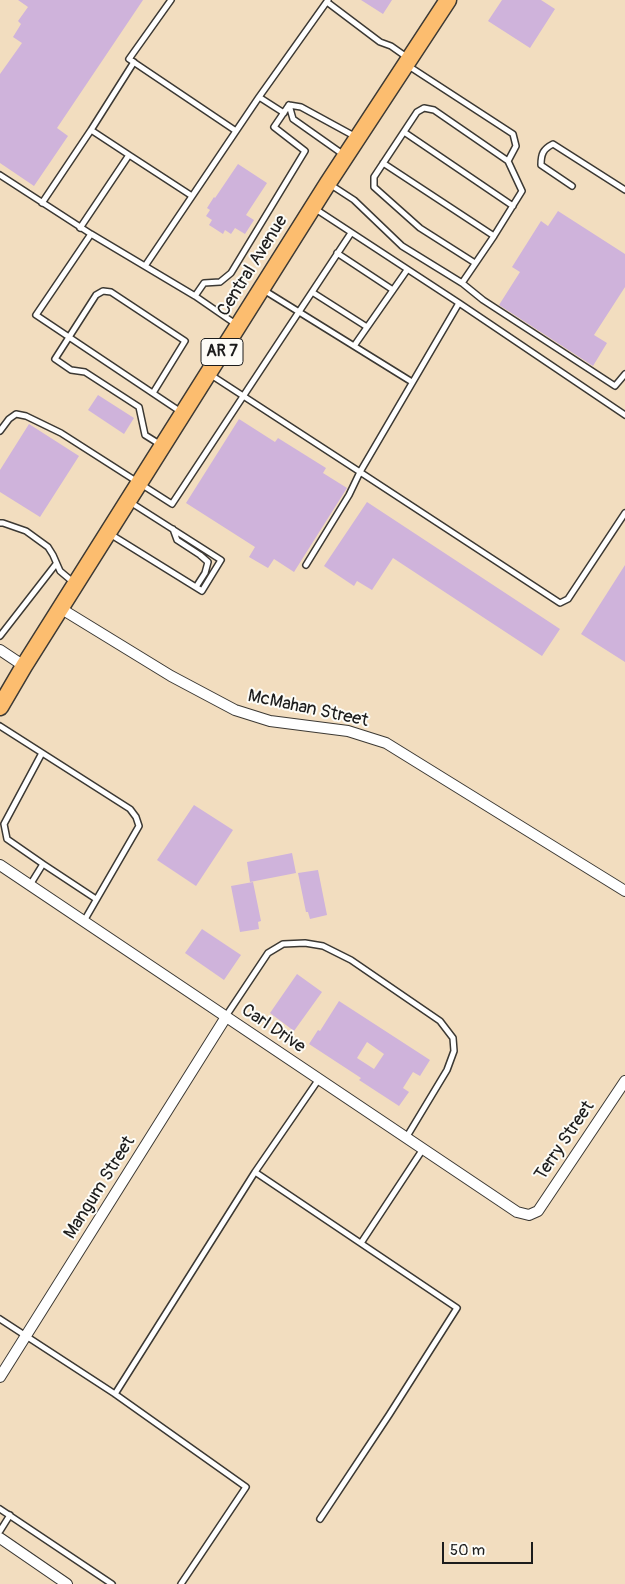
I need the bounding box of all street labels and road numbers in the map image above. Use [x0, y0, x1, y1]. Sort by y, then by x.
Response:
street label: Central Avenue [213, 211, 293, 321]
road number: AR 7 [201, 338, 243, 366]
street label: McMahan Street [246, 686, 370, 732]
street label: Carl Drive [237, 1000, 309, 1058]
street label: Terry Street [531, 1097, 599, 1185]
street label: Mangum Street [60, 1133, 140, 1243]

